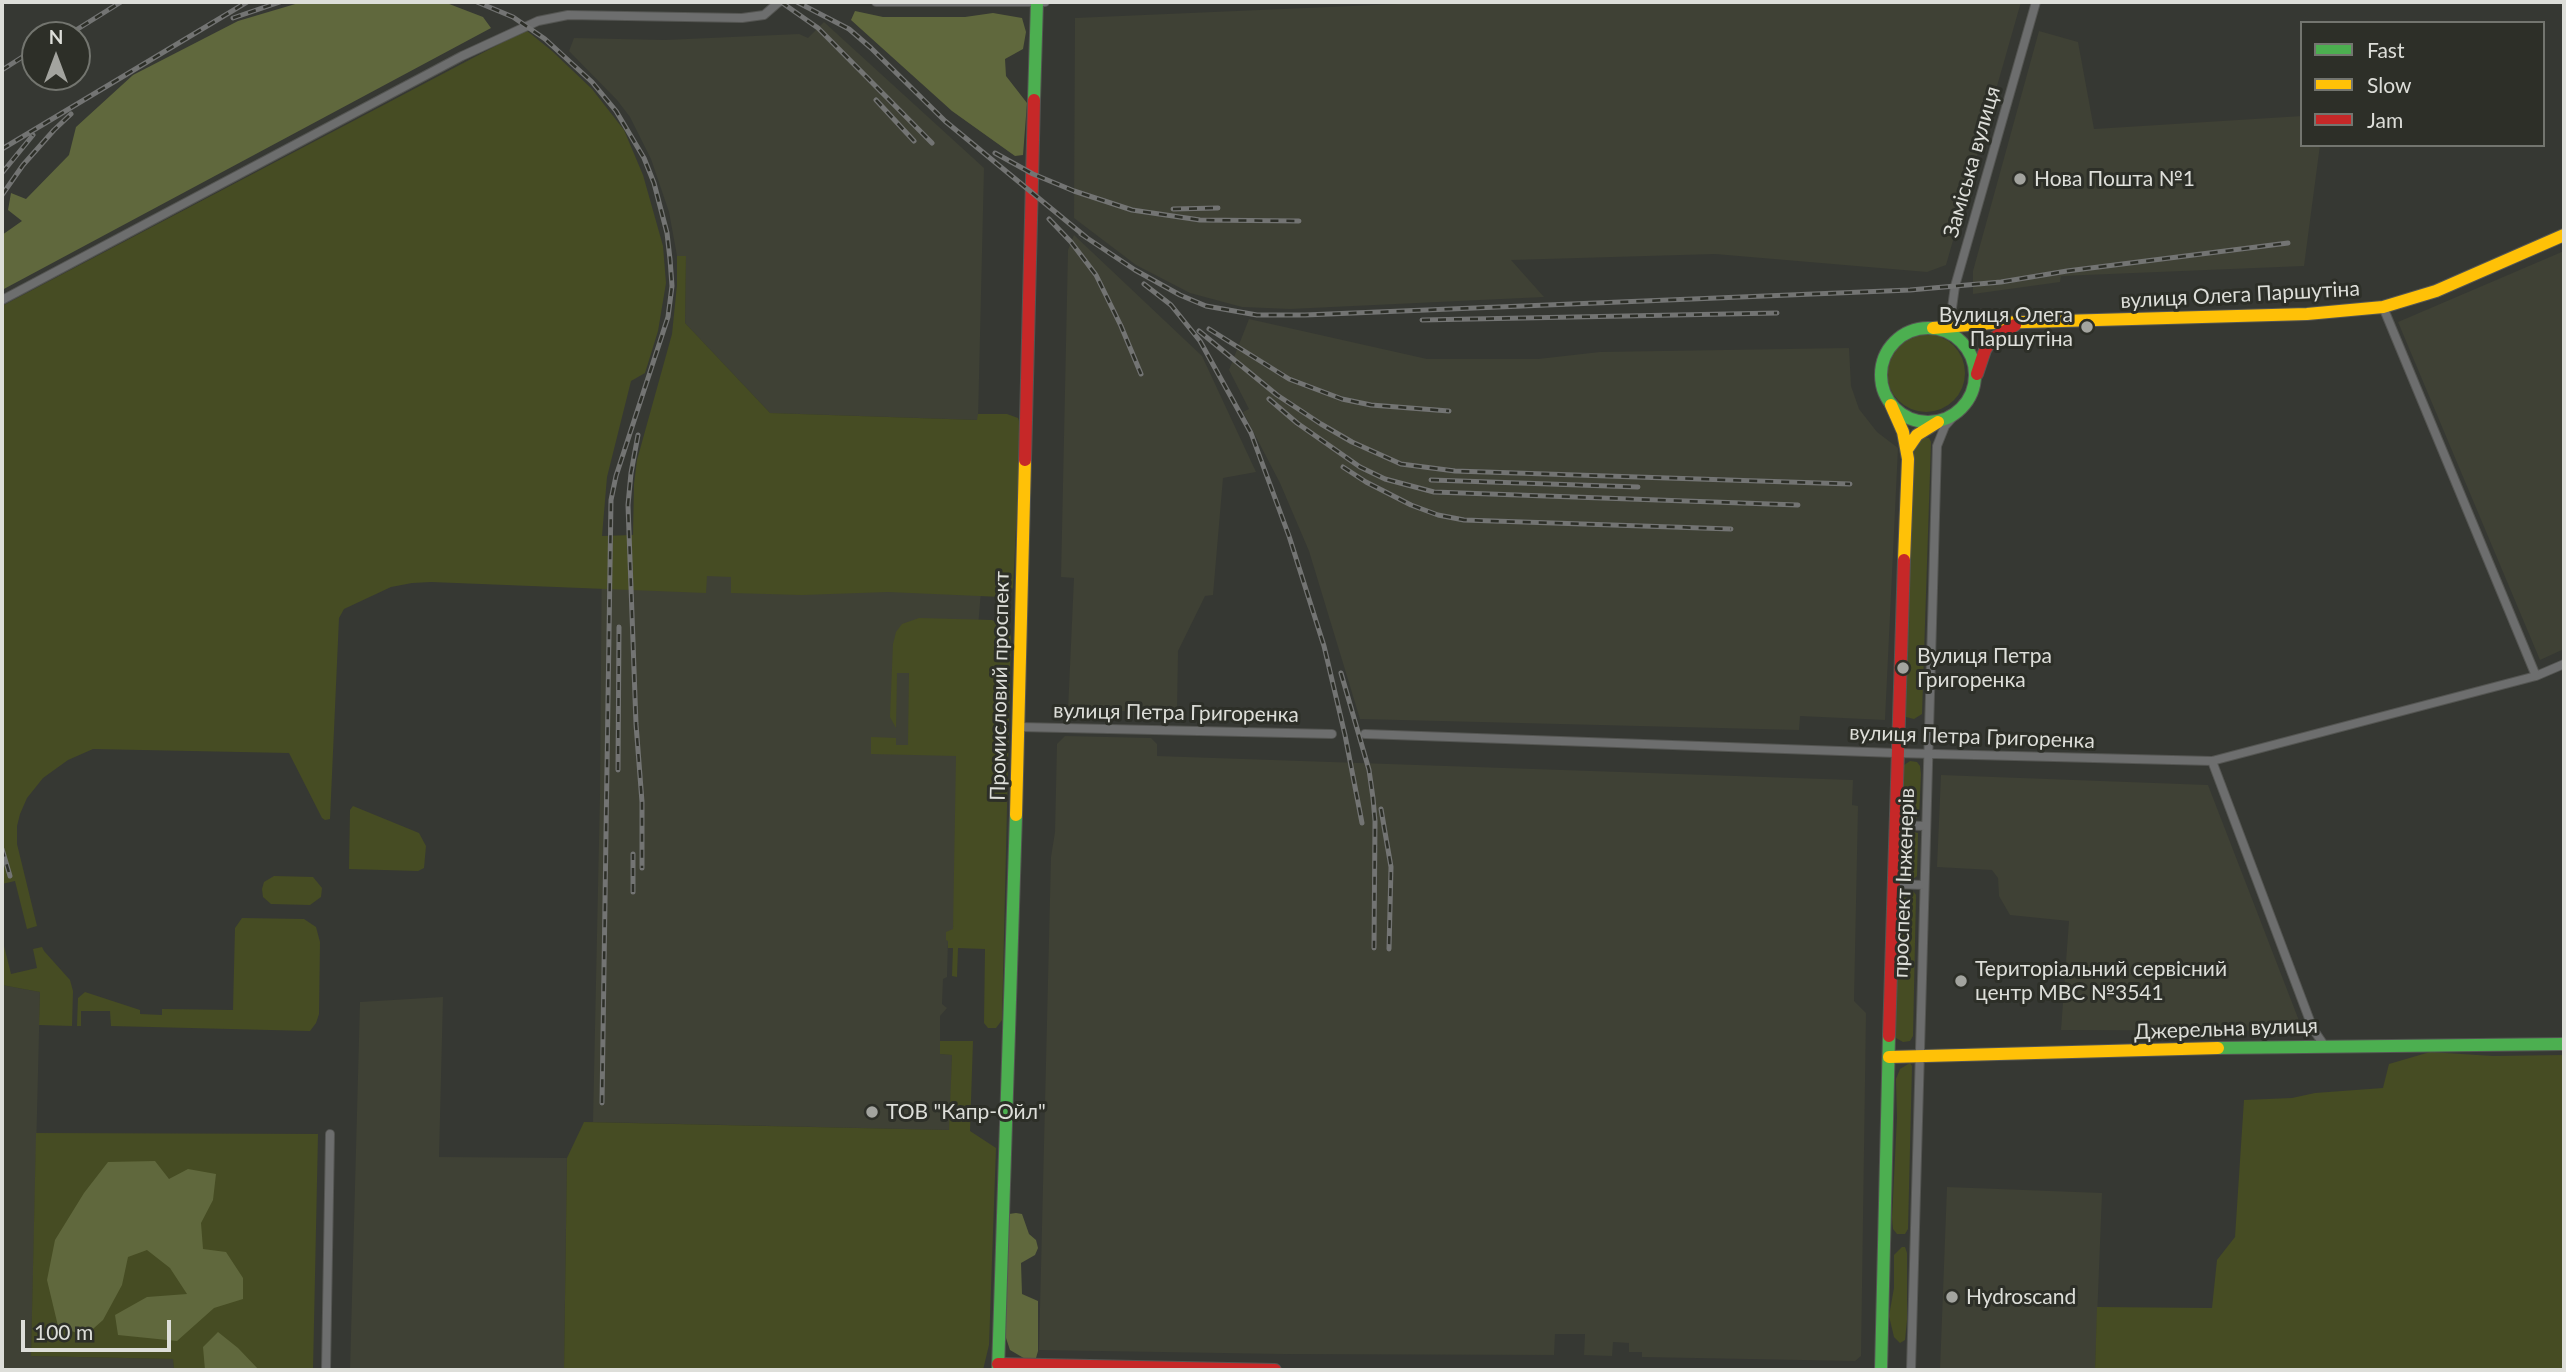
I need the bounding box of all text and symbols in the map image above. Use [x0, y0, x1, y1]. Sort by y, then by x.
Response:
north arrow [21, 21, 91, 91]
legend [2300, 21, 2545, 147]
text: N [49, 25, 63, 48]
text: Fast [2367, 37, 2404, 62]
text: Slow [2367, 72, 2411, 97]
street label: Заміська вулиця [1938, 83, 2006, 241]
text: Jam [2367, 107, 2403, 132]
place label: Нова Пошта №1 [2034, 166, 2195, 192]
marker: Нова Пошта №1 [2012, 171, 2028, 187]
street label: вулиця Олега Паршутіна [2120, 276, 2360, 314]
place label: Вулиця Олега Паршутіна [1939, 302, 2073, 352]
marker: Вулиця Олега Паршутіна [2079, 319, 2095, 335]
street label: Промисловий проспект [985, 571, 1015, 801]
place label: Вулиця Петра Григоренка [1917, 643, 2052, 693]
marker: Вулиця Петра Григоренка [1895, 660, 1911, 676]
street label: вулиця Петра Григоренка [1053, 698, 1299, 728]
street label: вулиця Петра Григоренка [1849, 720, 2095, 754]
street label: проспект Інженерів [1888, 788, 1920, 978]
place label: Територіальний сервісний центр МВС №3541 [1975, 956, 2227, 1006]
marker: Територіальний сервісний центр МВС №3541 [1953, 973, 1969, 989]
street label: Джерельна вулиця [2134, 1013, 2318, 1045]
place label: ТОВ "Капр-Ойл" [886, 1099, 1046, 1125]
marker: ТОВ "Капр-Ойл" [864, 1104, 880, 1120]
place label: Hydroscand [1966, 1284, 2076, 1310]
marker: Hydroscand [1944, 1289, 1960, 1305]
scale bar [24, 1306, 175, 1350]
text: 100 m [34, 1319, 93, 1344]

